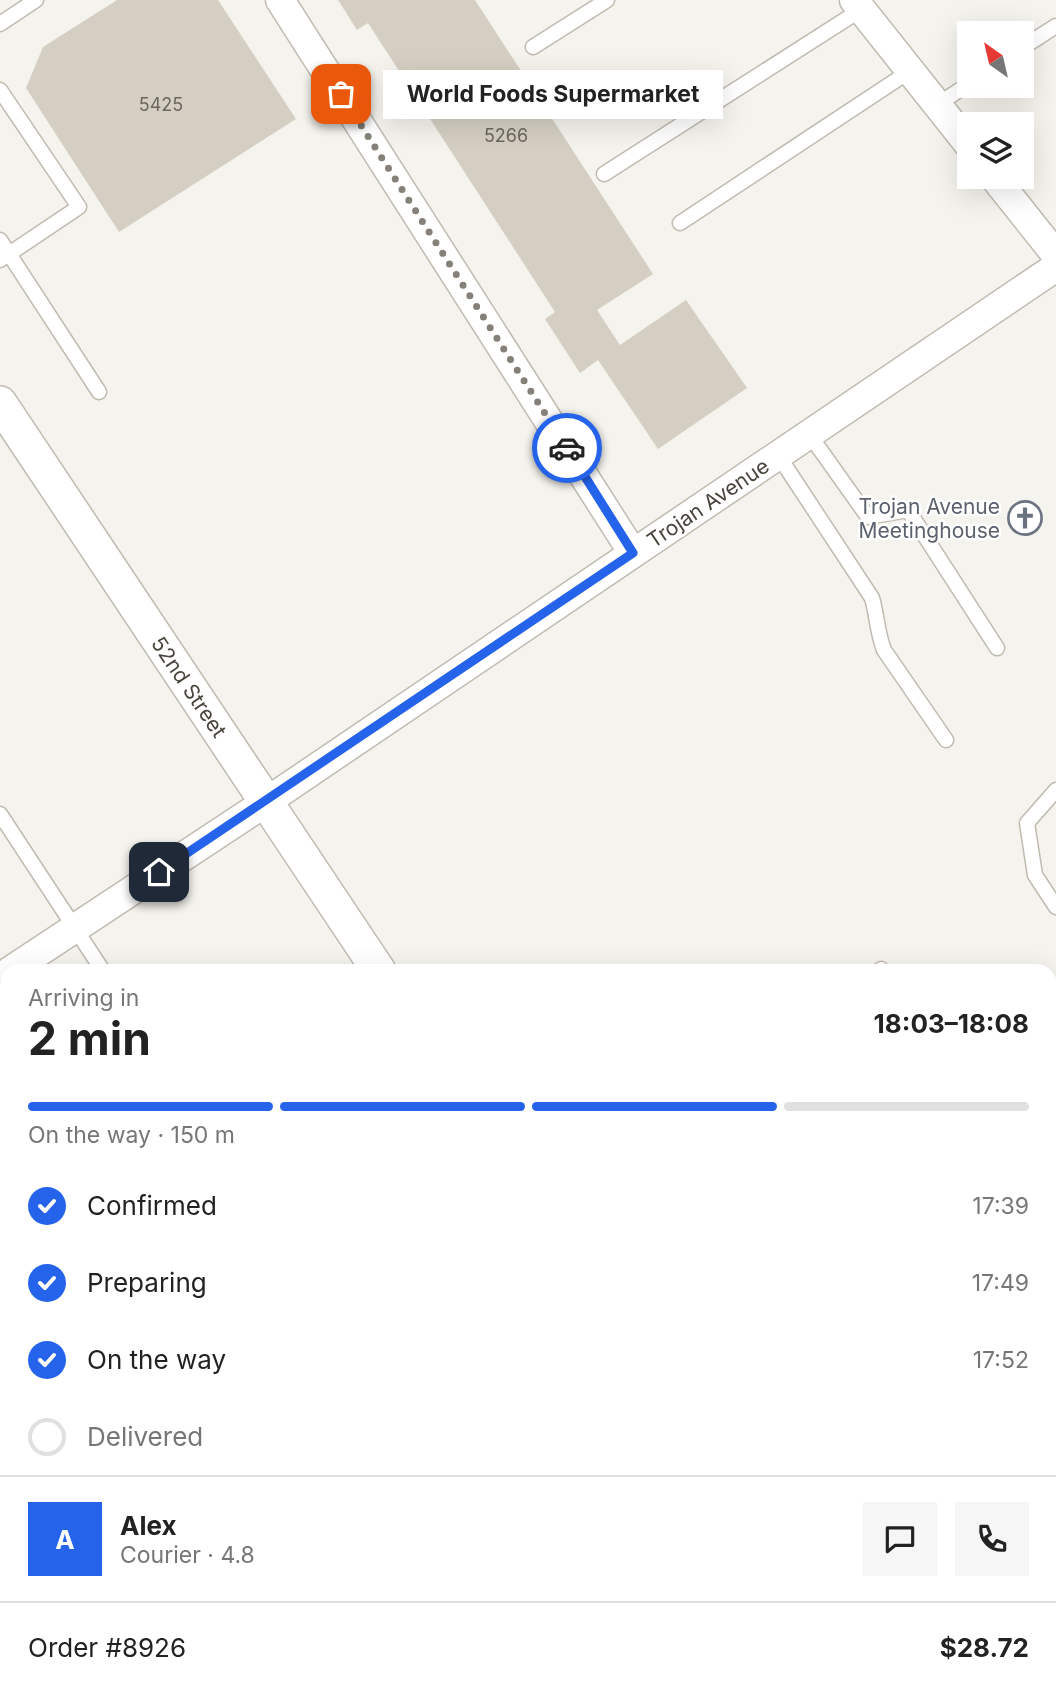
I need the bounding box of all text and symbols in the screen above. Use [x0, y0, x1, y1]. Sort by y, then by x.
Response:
north arrow [957, 21, 1034, 98]
map controls [957, 21, 1034, 189]
pin [311, 64, 371, 124]
callout: World Foods Supermarket [383, 70, 722, 119]
icon: bag [322, 75, 360, 113]
text: World Foods Supermarket [407, 80, 699, 108]
house number: 5425 [139, 94, 183, 115]
button: layers [957, 112, 1034, 189]
house number: 5266 [484, 125, 528, 146]
courier [532, 413, 602, 483]
icon: car [548, 429, 586, 467]
street label: Trojan Avenue [642, 453, 774, 553]
place label: Trojan Avenue Meetinghouse [859, 494, 1000, 543]
church icon: Trojan Avenue Meetinghouse [1006, 499, 1044, 537]
street label: 52nd Street [146, 632, 232, 742]
pin [129, 842, 189, 902]
icon: home [140, 853, 178, 891]
text: Arriving in [28, 984, 139, 1012]
text: 18:03–18:08 [874, 1008, 1029, 1039]
text: 2 min [28, 1010, 151, 1066]
text: On the way · 150 m [28, 1121, 235, 1149]
icon: check [28, 1187, 66, 1225]
text: Confirmed [87, 1190, 217, 1221]
text: 17:39 [972, 1192, 1029, 1220]
icon: check [28, 1264, 66, 1302]
text: Preparing [87, 1267, 207, 1298]
text: 17:49 [972, 1269, 1029, 1297]
icon: check [28, 1341, 66, 1379]
text: On the way [87, 1344, 226, 1375]
text: 17:52 [973, 1346, 1029, 1374]
text: Delivered [87, 1421, 203, 1452]
button: chat [863, 1502, 937, 1576]
button: phone [955, 1502, 1029, 1576]
text: Alex [120, 1510, 177, 1541]
text: A [55, 1524, 75, 1555]
text: Courier · 4.8 [120, 1541, 255, 1569]
text: Order #8926 [28, 1632, 186, 1663]
text: $28.72 [940, 1632, 1029, 1663]

